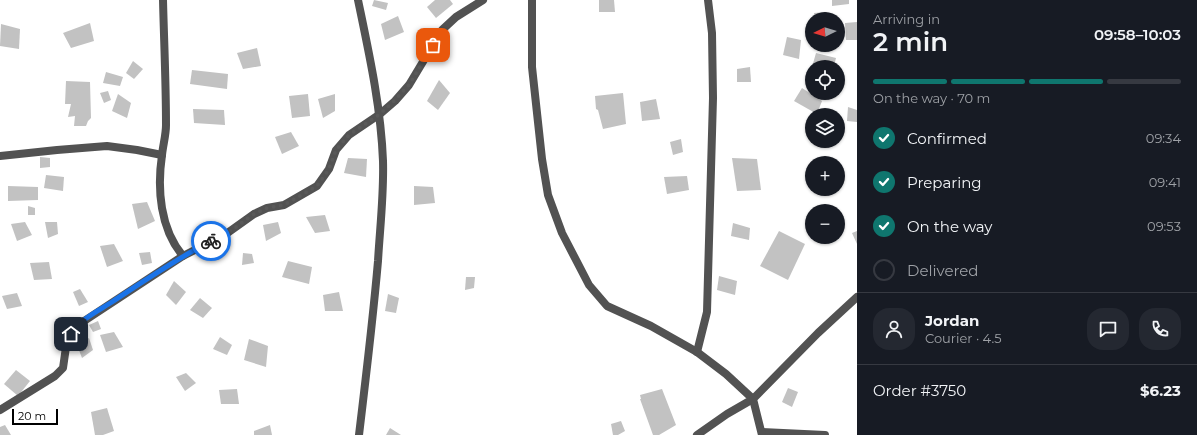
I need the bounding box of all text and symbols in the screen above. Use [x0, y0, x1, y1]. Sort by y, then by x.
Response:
text: Arriving in [873, 11, 940, 27]
north arrow [805, 12, 845, 52]
map controls [805, 12, 845, 244]
text: 09:58–10:03 [1094, 25, 1181, 44]
text: 2 min [873, 26, 948, 58]
pin [416, 28, 450, 62]
icon: bag [422, 34, 444, 56]
button: locate [805, 60, 845, 100]
text: On the way · 70 m [873, 90, 990, 106]
button: layers [805, 108, 845, 148]
icon: check [873, 127, 895, 149]
text: Confirmed [907, 129, 987, 148]
text: 09:34 [1146, 130, 1181, 146]
button: + [805, 156, 845, 196]
icon: check [873, 171, 895, 193]
text: Preparing [907, 173, 982, 192]
text: 09:41 [1149, 174, 1181, 190]
button: − [805, 204, 845, 244]
icon: check [873, 215, 895, 237]
text: On the way [907, 217, 992, 236]
text: 09:53 [1147, 218, 1181, 234]
courier [191, 221, 231, 261]
icon: bike [200, 230, 222, 252]
text: Delivered [907, 261, 979, 280]
button: person [873, 308, 915, 350]
button: chat [1087, 308, 1129, 350]
button: phone [1139, 308, 1181, 350]
text: Jordan [925, 311, 979, 330]
pin [54, 317, 88, 351]
icon: home [60, 323, 82, 345]
text: Courier · 4.5 [925, 330, 1002, 346]
text: Order #3750 [873, 381, 966, 400]
text: $6.23 [1140, 381, 1181, 400]
scale bar [12, 407, 58, 426]
text: 20 m [18, 409, 46, 423]

